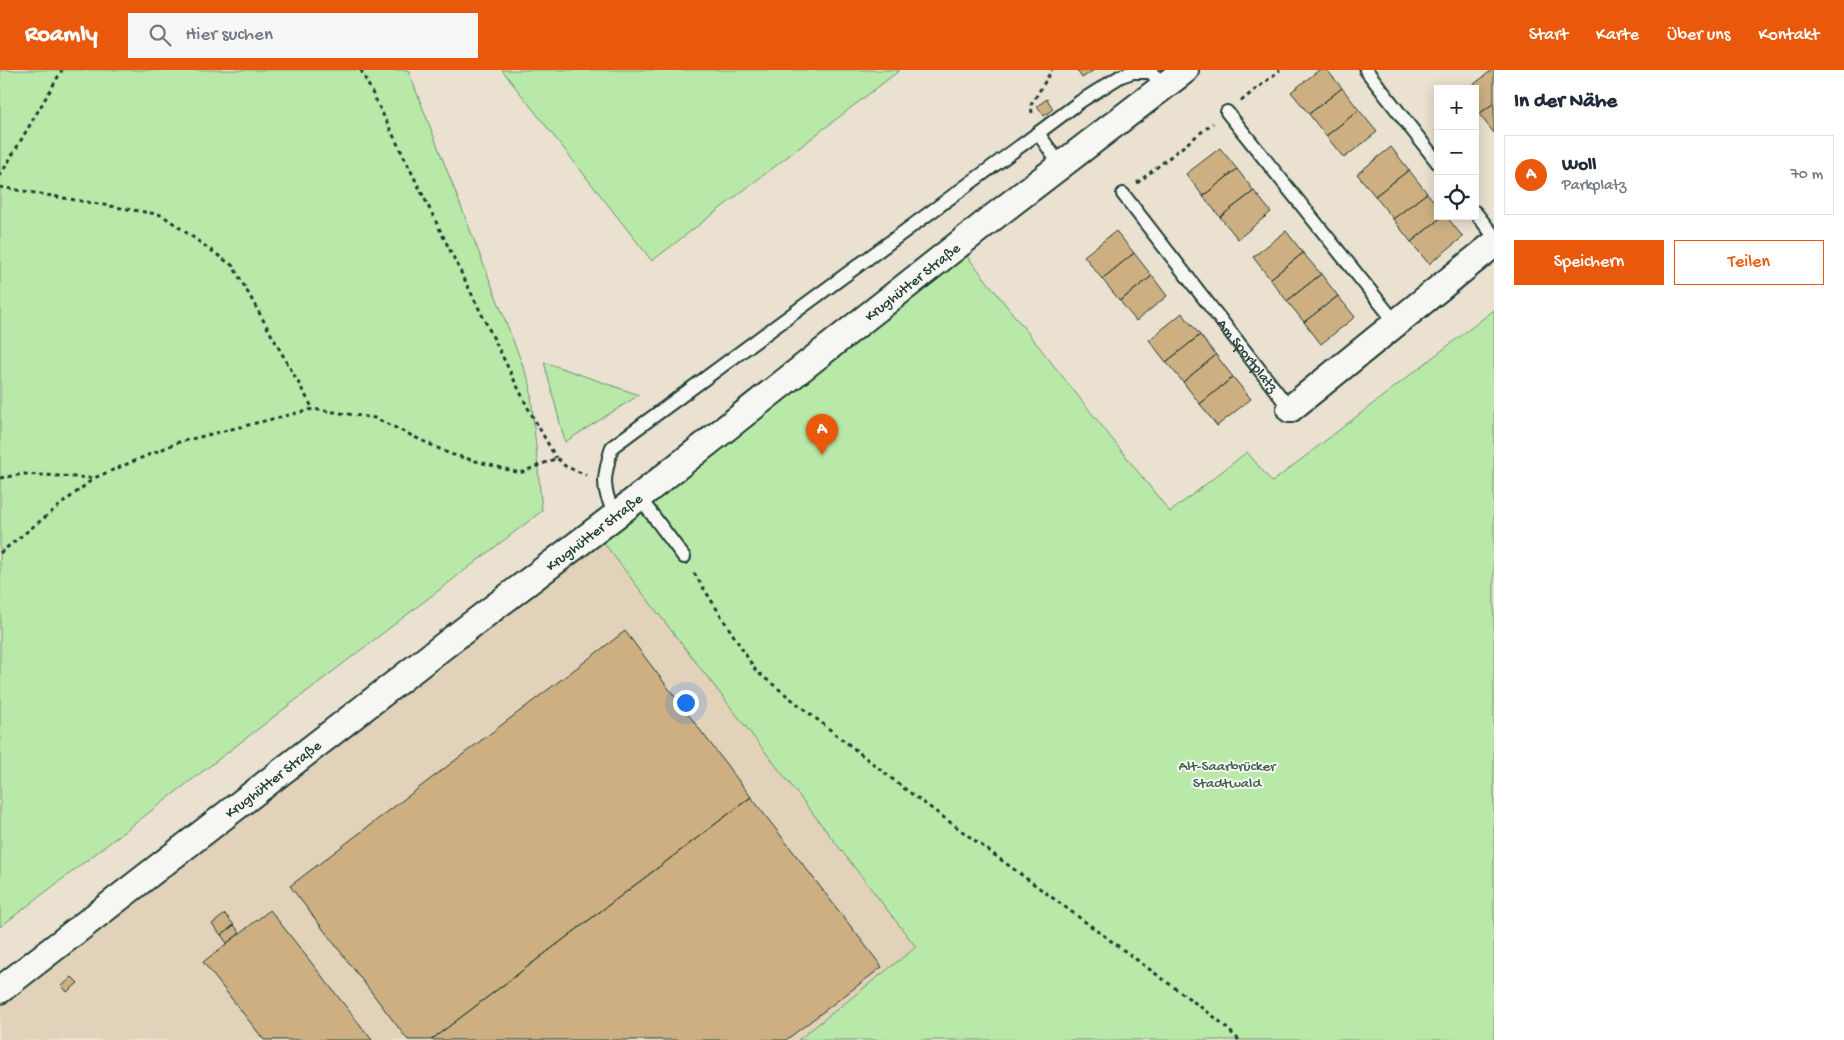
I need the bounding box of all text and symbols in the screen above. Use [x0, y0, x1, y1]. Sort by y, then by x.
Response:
search box [128, 13, 478, 58]
text: Roamly [25, 21, 98, 50]
icon: search [146, 21, 174, 49]
text: Hier suchen [186, 24, 273, 47]
text: Start [1529, 25, 1568, 46]
text: Karte [1596, 25, 1639, 46]
text: Über uns [1667, 25, 1730, 46]
text: Kontakt [1758, 25, 1819, 46]
map controls [1434, 85, 1479, 220]
button: + [1434, 85, 1479, 130]
text: In der Nähe [1514, 90, 1617, 115]
button: − [1434, 130, 1479, 175]
text: Woll [1562, 154, 1596, 177]
text: A [1526, 166, 1536, 185]
text: 70 m [1790, 166, 1823, 185]
button: locate [1434, 175, 1479, 220]
text: Parkplatz [1562, 177, 1626, 196]
street label: Krughütter Straße [862, 240, 965, 326]
button: Speichern [1514, 240, 1664, 285]
button: Teilen [1674, 240, 1824, 285]
street label: Am Sportplatz [1212, 316, 1281, 397]
pin: A [806, 414, 838, 455]
street label: Krughütter Straße [543, 490, 647, 576]
your location [673, 690, 699, 716]
street label: Krughütter Straße [222, 737, 326, 823]
park label: Alt-Saarbrücker Stadtwald [1178, 758, 1277, 793]

